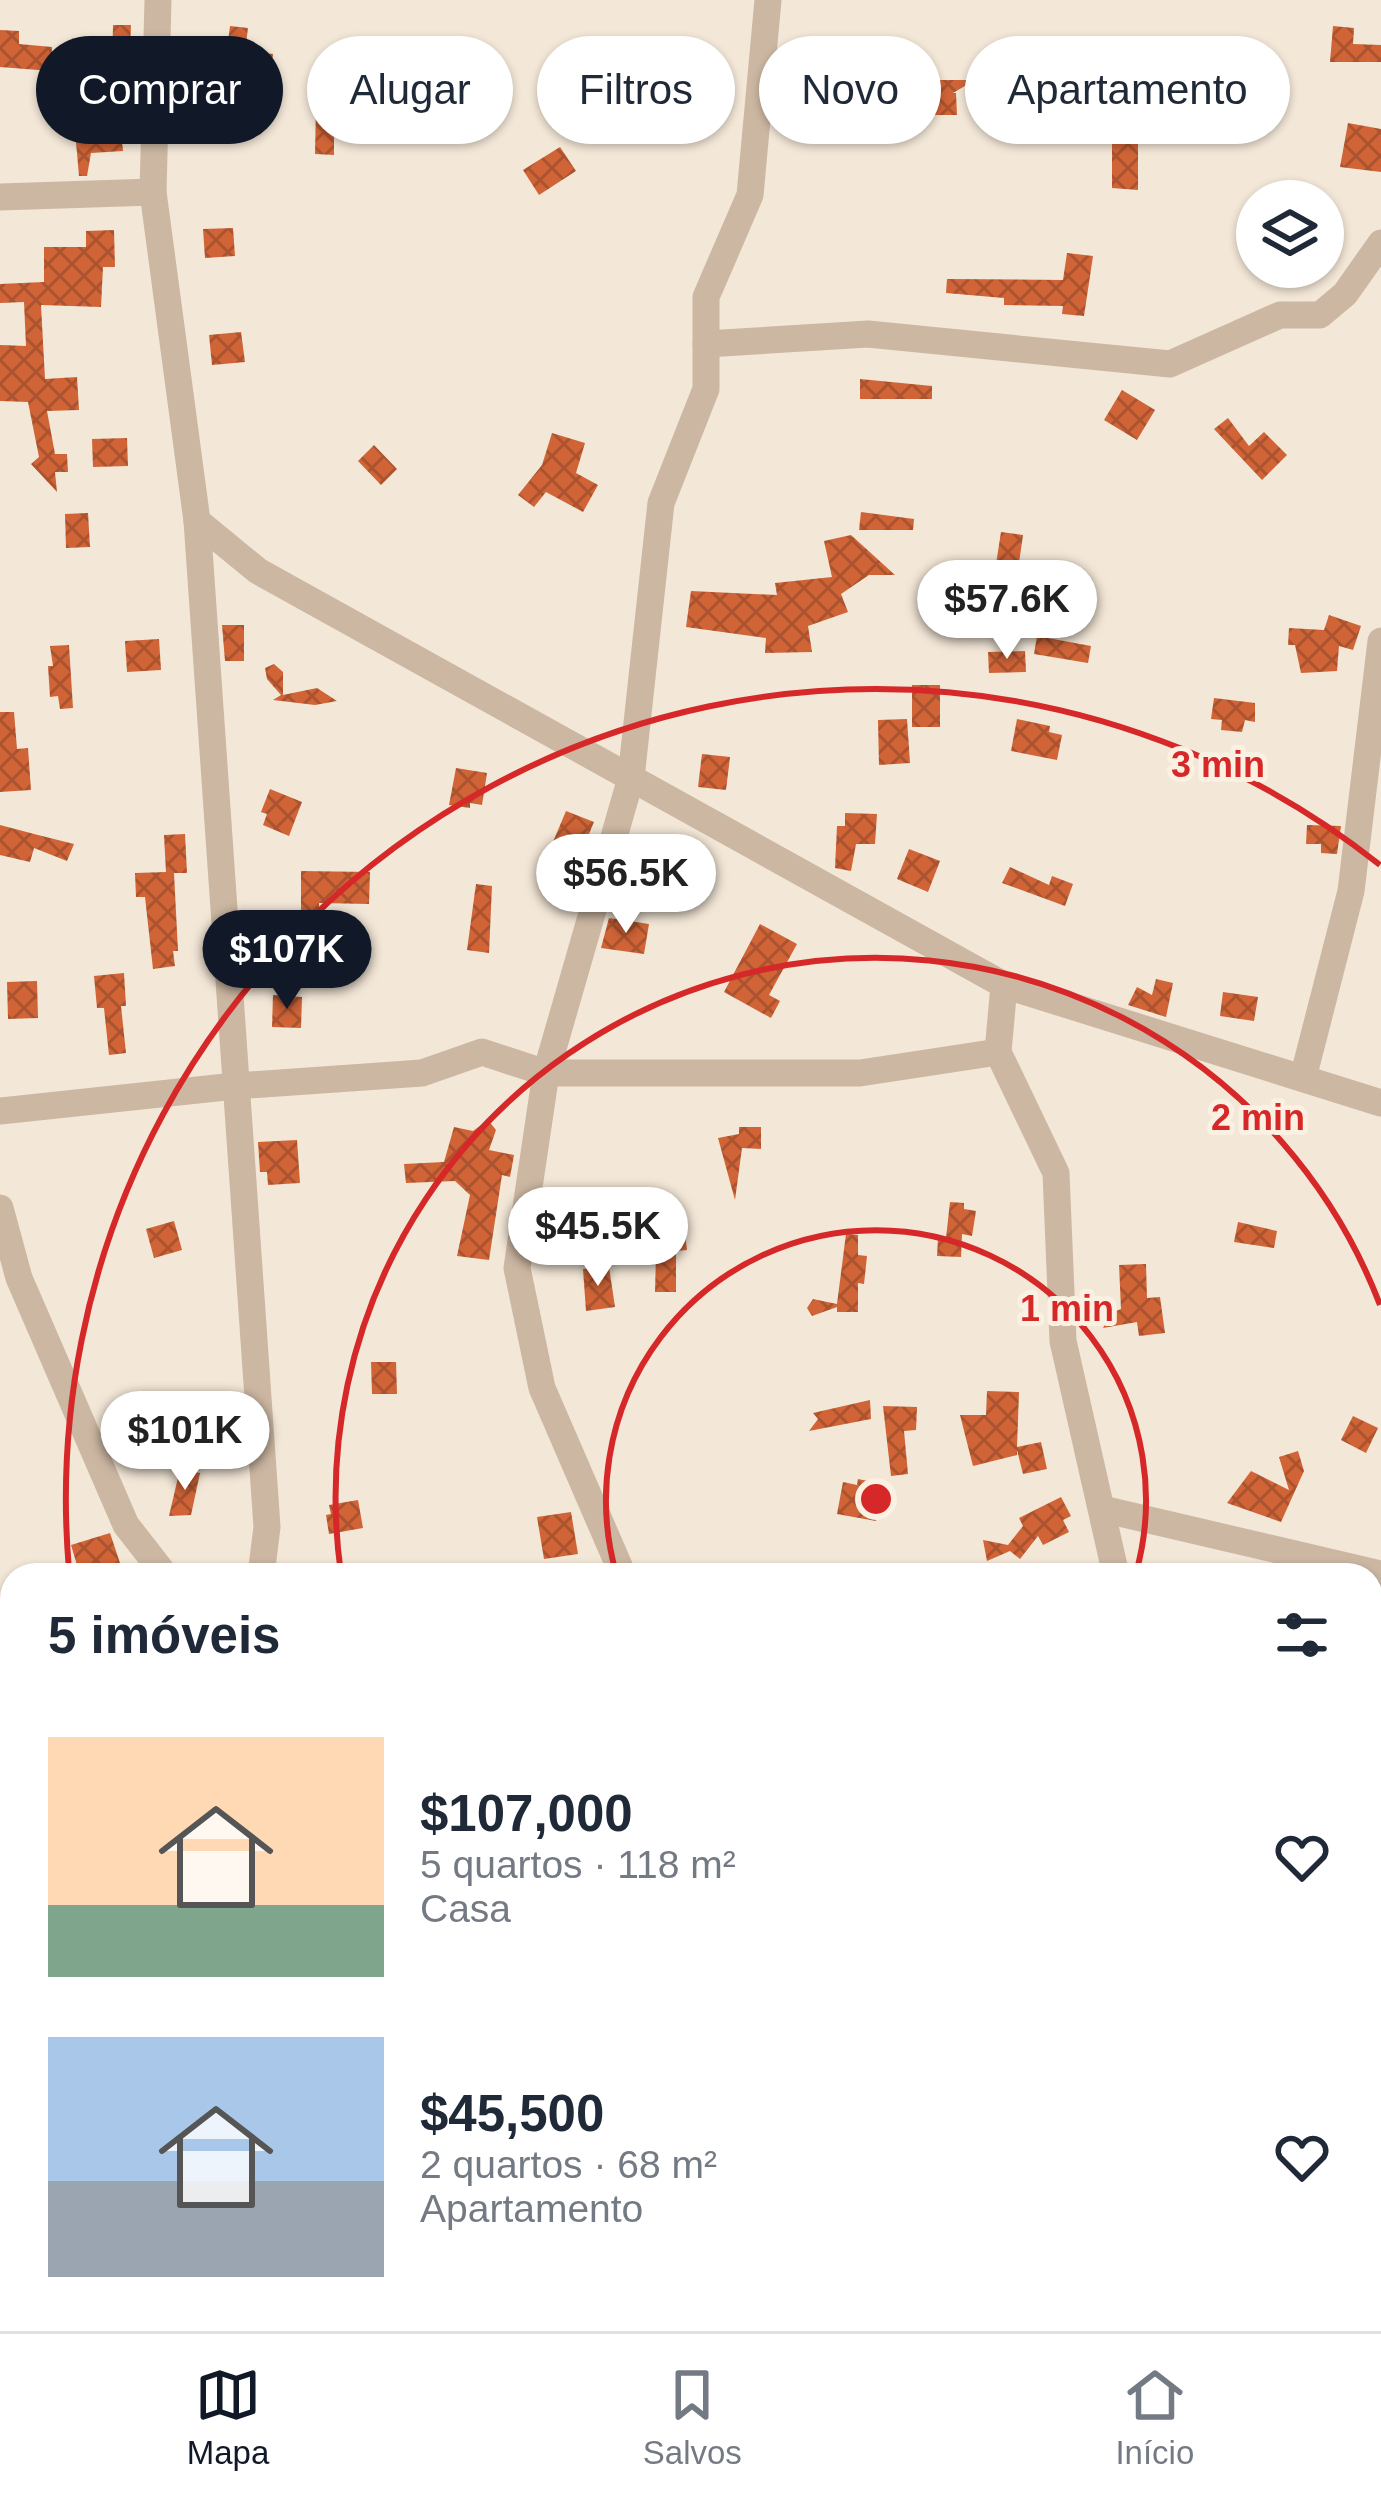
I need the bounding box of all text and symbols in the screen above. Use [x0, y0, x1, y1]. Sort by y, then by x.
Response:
chip: Comprar [36, 36, 283, 144]
chip: Alugar [307, 36, 513, 144]
chip: Filtros [537, 36, 735, 144]
chip: Novo [759, 36, 941, 144]
chip: Apartamento [965, 36, 1290, 144]
map controls [1236, 180, 1344, 288]
button: layers [1236, 180, 1344, 288]
pin: $57.6K [909, 560, 1105, 662]
text: $57.6K [944, 577, 1070, 620]
text: 3 min [1171, 744, 1265, 785]
pin: $56.5K [528, 834, 724, 936]
text: $56.5K [563, 851, 689, 894]
pin: $107K [203, 910, 371, 1012]
text: $107K [230, 927, 344, 970]
text: 2 min [1211, 1097, 1305, 1138]
pin: $45.5K [500, 1187, 696, 1289]
text: $45.5K [535, 1204, 661, 1247]
text: 1 min [1020, 1288, 1114, 1329]
pin: $101K [101, 1391, 269, 1493]
text: $101K [128, 1408, 242, 1451]
centre of rings [855, 1478, 897, 1520]
icon: filters [1269, 1602, 1335, 1668]
text: 5 imóveis [48, 1607, 280, 1664]
icon: home [144, 1785, 288, 1929]
text: $107,000 [420, 1785, 633, 1842]
icon: heart [1269, 1824, 1335, 1890]
text: 5 quartos · 118 m² [420, 1843, 736, 1886]
text: Casa [420, 1887, 511, 1930]
icon: home [144, 2085, 288, 2229]
text: $45,500 [420, 2085, 604, 2142]
icon: heart [1269, 2124, 1335, 2190]
text: 2 quartos · 68 m² [420, 2143, 717, 2186]
text: Apartamento [420, 2187, 643, 2230]
tab: Mapa [187, 2362, 269, 2472]
tab: Salvos [643, 2362, 742, 2472]
tab: Início [1115, 2362, 1194, 2472]

